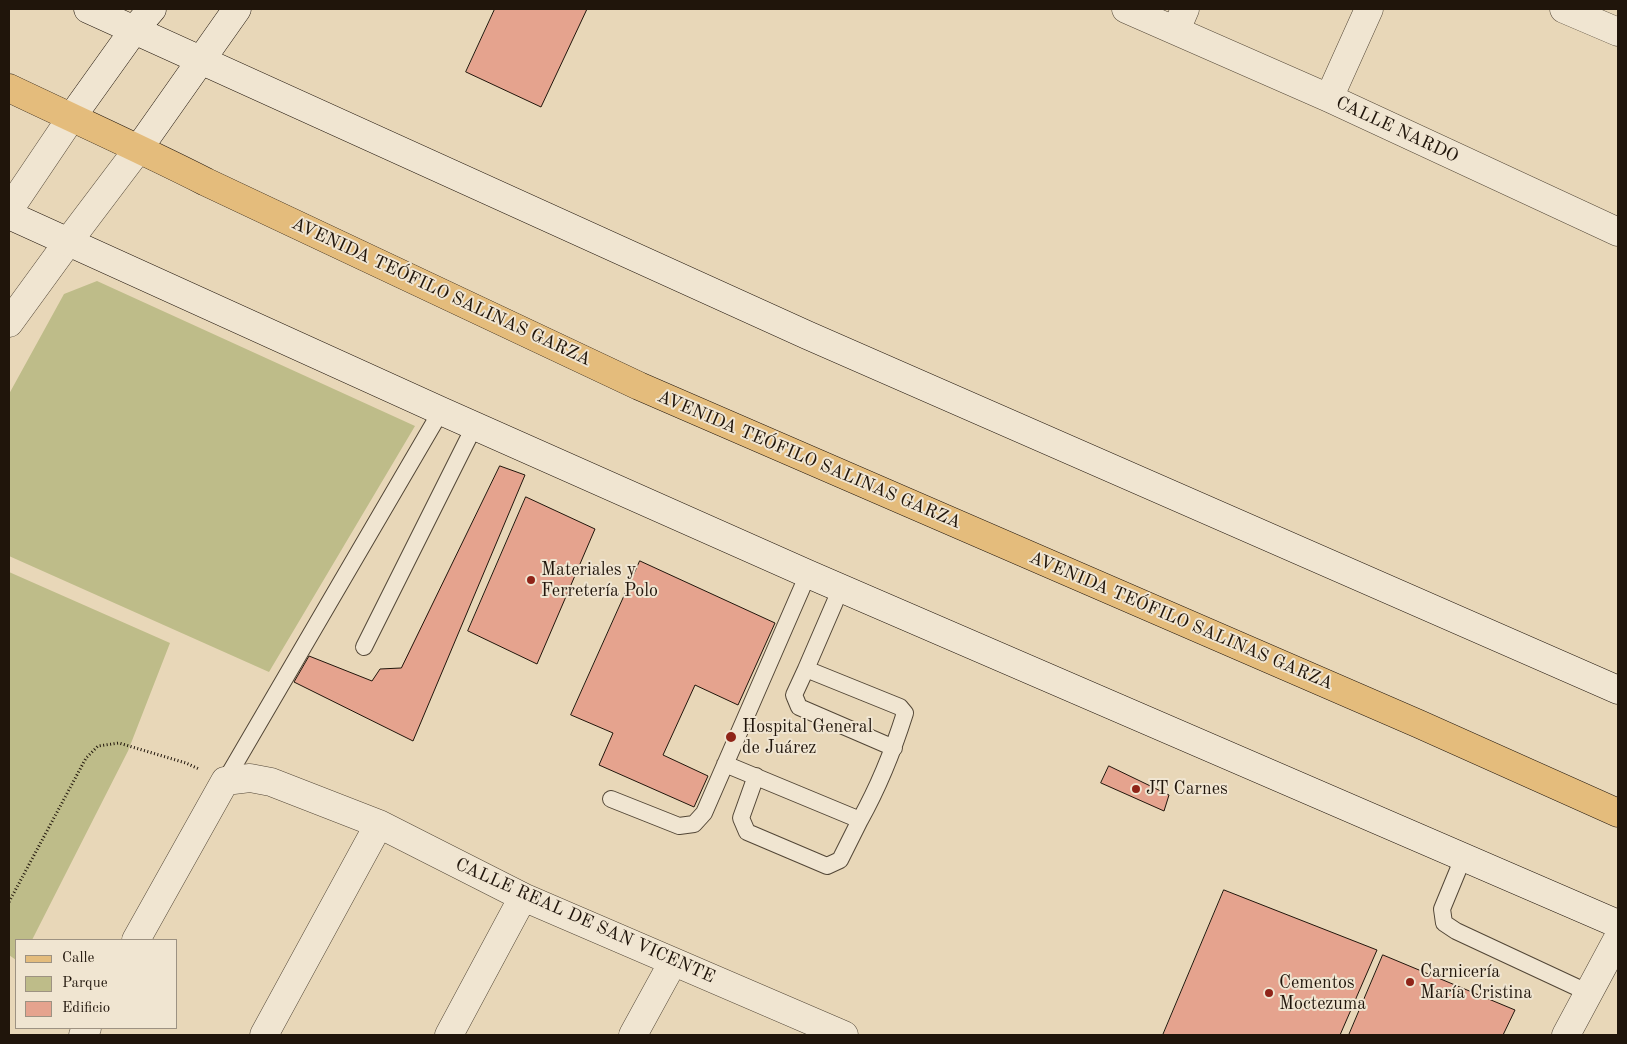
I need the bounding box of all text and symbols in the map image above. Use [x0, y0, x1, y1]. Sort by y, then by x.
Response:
street label: CALLE NARDO [1332, 92, 1462, 168]
street label: AVENIDA TEÓFILO SALINAS GARZA [288, 213, 594, 371]
street label: AVENIDA TEÓFILO SALINAS GARZA [654, 386, 964, 534]
street label: AVENIDA TEÓFILO SALINAS GARZA [1026, 547, 1336, 695]
place label: Materiales y Ferretería Polo [541, 559, 658, 602]
marker: Materiales y Ferretería Polo [525, 574, 537, 586]
place label: Hospital General de Juárez [742, 716, 873, 759]
marker: Hospital General de Juárez [724, 730, 738, 744]
place label: JT Carnes [1146, 778, 1228, 800]
marker: JT Carnes [1130, 783, 1142, 795]
street label: CALLE REAL DE SAN VICENTE [452, 854, 718, 988]
legend [15, 939, 178, 1029]
text: Calle [62, 951, 94, 966]
place label: Carnicería María Cristina [1420, 961, 1532, 1004]
place label: Cementos Moctezuma [1279, 972, 1366, 1014]
text: Parque [62, 976, 108, 991]
marker: Carnicería María Cristina [1404, 976, 1416, 988]
marker: Cementos Moctezuma [1263, 987, 1275, 999]
text: Edificio [62, 1001, 110, 1016]

